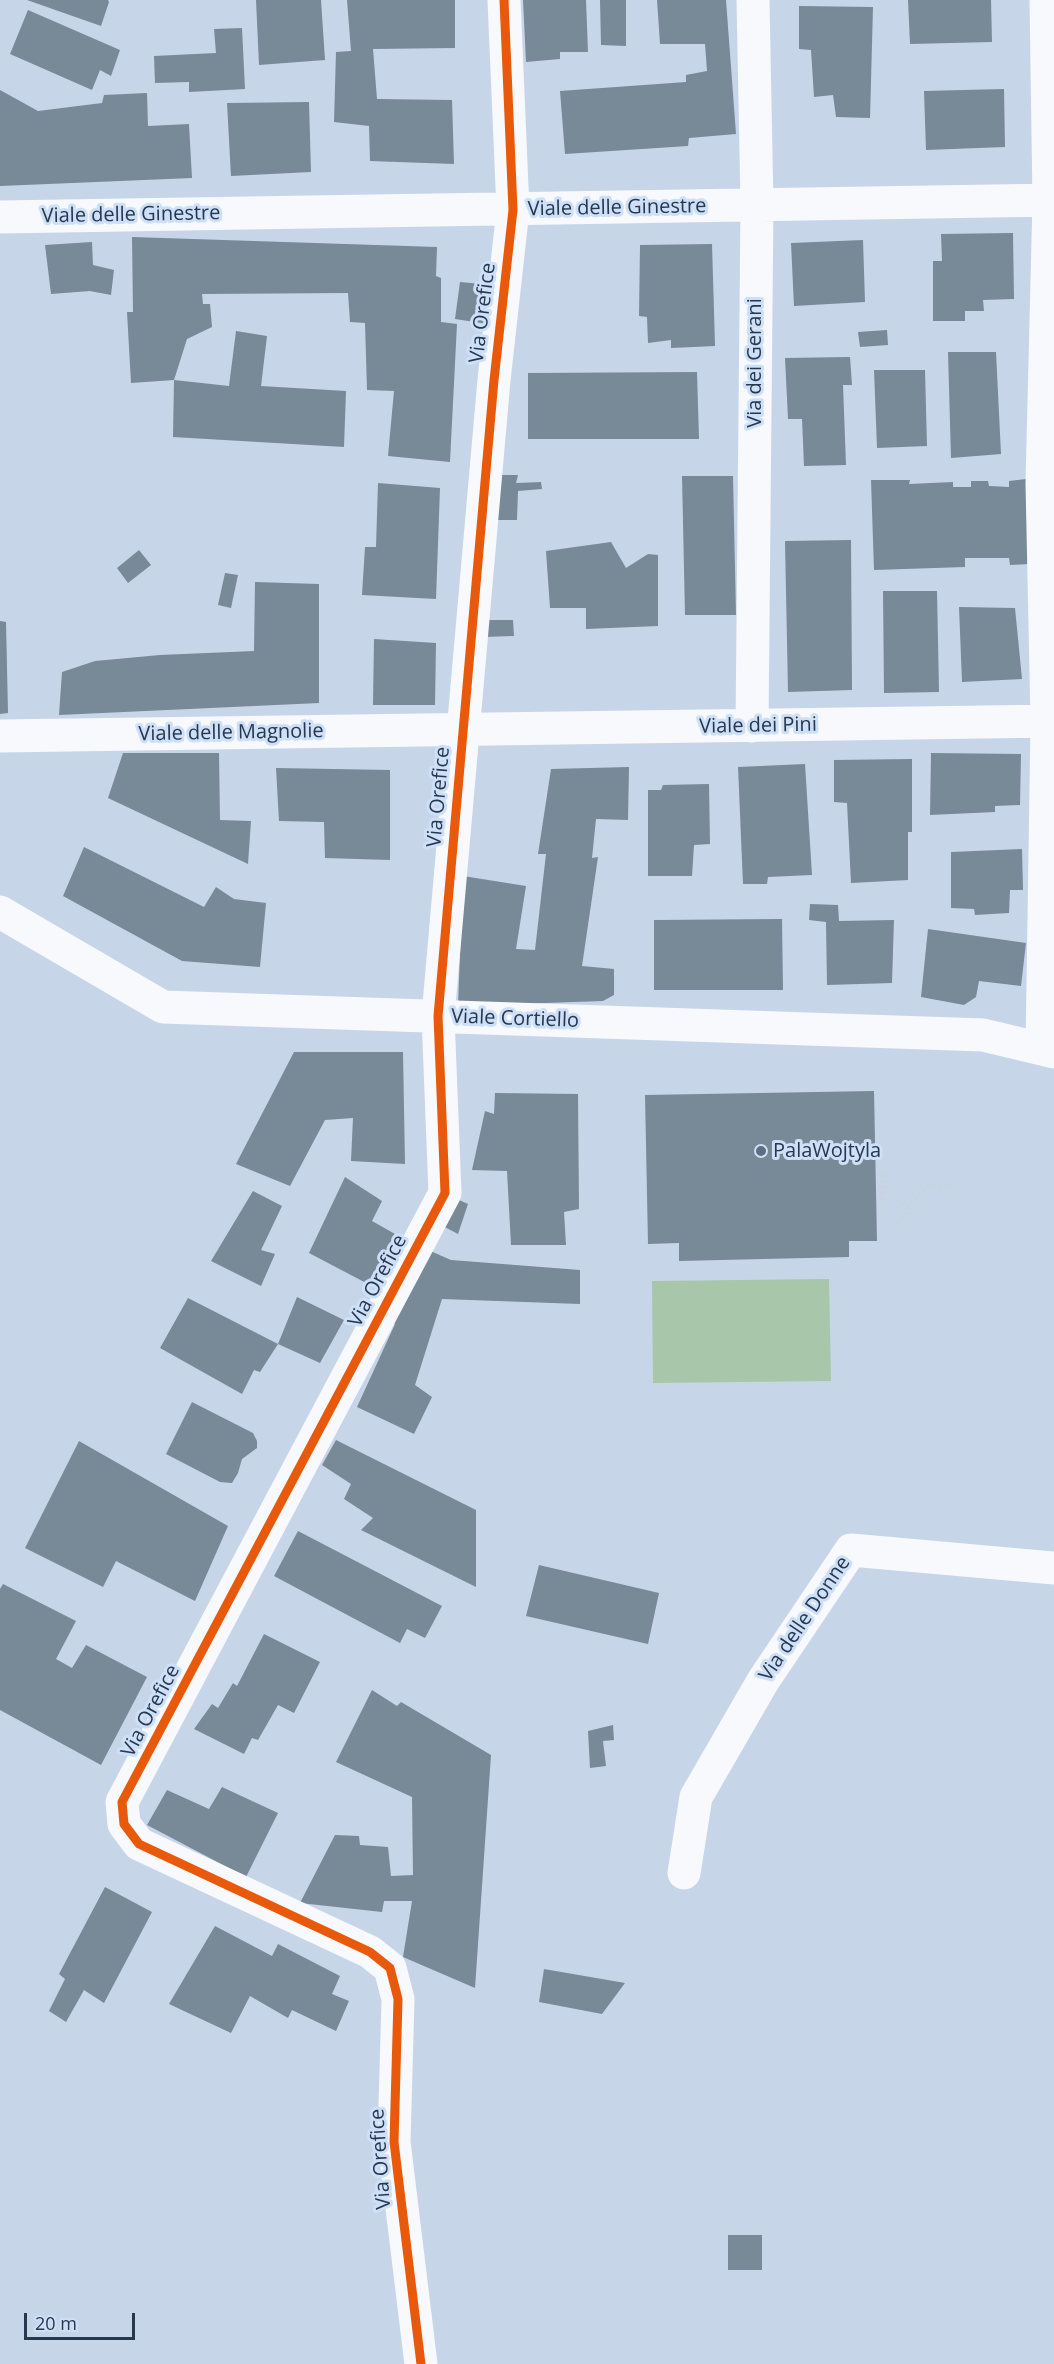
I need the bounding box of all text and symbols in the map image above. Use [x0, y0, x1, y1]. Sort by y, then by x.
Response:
street label: Viale delle Ginestre [527, 194, 707, 222]
street label: Viale delle Ginestre [41, 201, 221, 229]
street label: Via Orefice [465, 261, 501, 365]
street label: Via dei Gerani [743, 298, 767, 428]
street label: Viale dei Pini [699, 713, 817, 739]
street label: Viale delle Magnolie [138, 719, 324, 747]
street label: Via Orefice [423, 746, 455, 848]
street label: Viale Cortiello [451, 1005, 579, 1033]
place label: PalaWojtyla [773, 1139, 881, 1163]
marker: PalaWojtyla [754, 1144, 768, 1158]
street label: Via Orefice [344, 1231, 412, 1331]
street label: Via delle Donne [754, 1552, 856, 1686]
street label: Via Orefice [117, 1661, 185, 1761]
street label: Via Orefice [366, 2108, 396, 2210]
scale bar [27, 2301, 138, 2339]
text: 20 m [35, 2311, 77, 2335]

